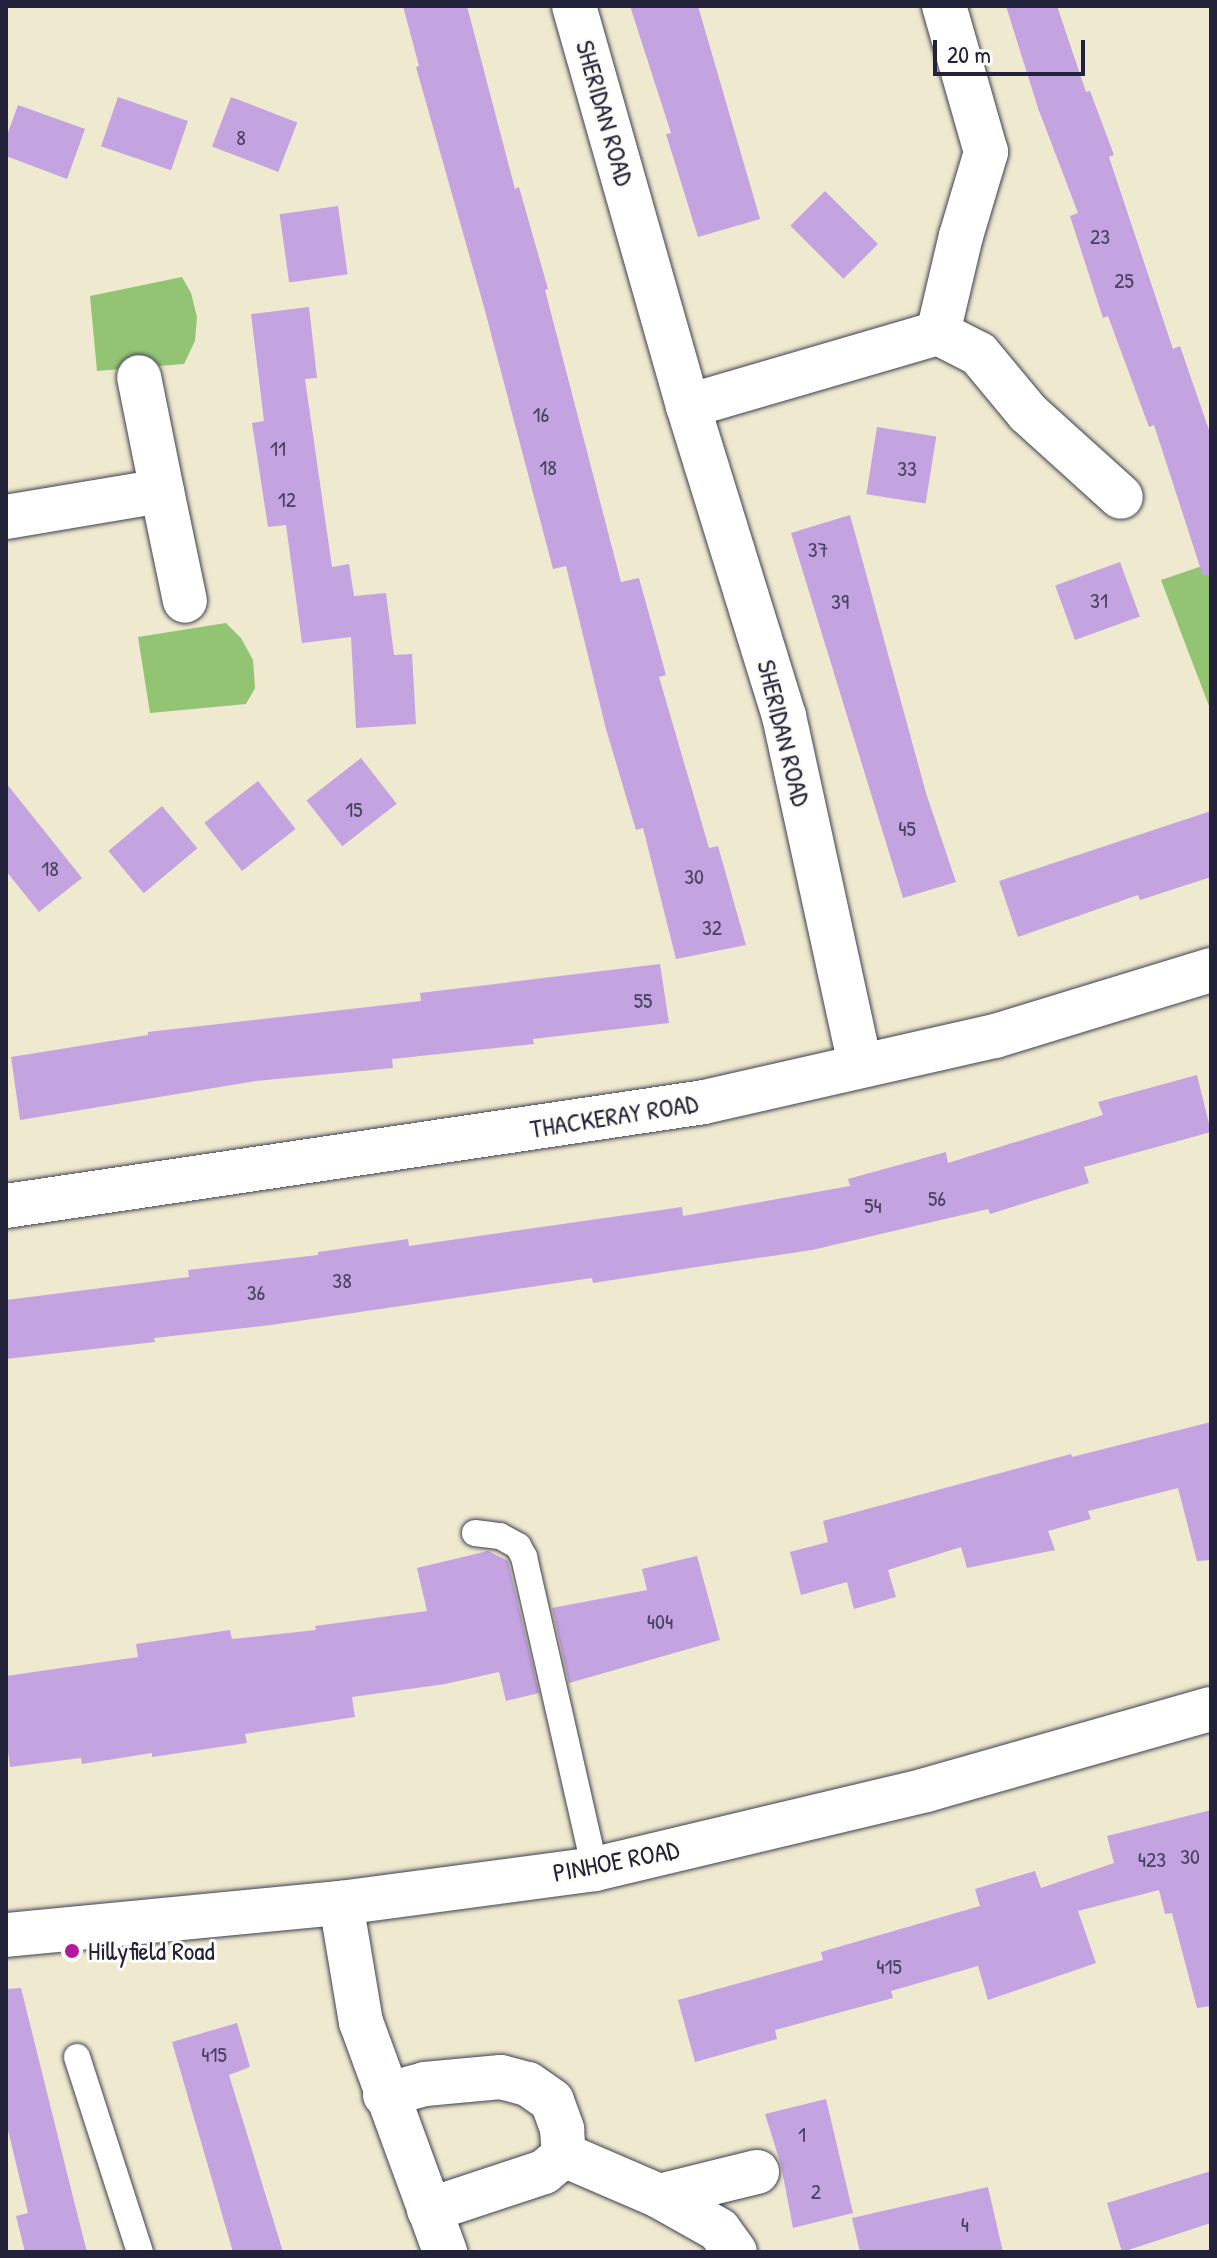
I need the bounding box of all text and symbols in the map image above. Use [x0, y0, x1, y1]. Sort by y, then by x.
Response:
scale bar [937, 24, 1089, 74]
street label: SHERIDAN ROAD [569, 37, 641, 189]
text: 20 m [947, 38, 991, 70]
house number: 8 [236, 125, 246, 151]
house number: 23 [1090, 224, 1110, 250]
house number: 25 [1114, 268, 1134, 294]
house number: 16 [533, 402, 549, 428]
house number: 11 [270, 436, 286, 462]
house number: 18 [539, 455, 557, 481]
house number: 33 [897, 456, 917, 482]
house number: 12 [278, 487, 296, 513]
house number: 37 [808, 537, 828, 563]
house number: 31 [1090, 588, 1108, 614]
house number: 39 [831, 589, 849, 615]
street label: SHERIDAN ROAD [751, 657, 817, 809]
house number: 15 [345, 797, 363, 823]
house number: 45 [898, 816, 916, 842]
house number: 18 [41, 856, 59, 882]
house number: 30 [684, 864, 704, 890]
house number: 32 [702, 915, 722, 941]
house number: 55 [634, 988, 652, 1014]
street label: THACKERAY ROAD [528, 1087, 700, 1145]
house number: 56 [928, 1186, 946, 1212]
house number: 54 [864, 1193, 882, 1219]
house number: 38 [332, 1268, 352, 1294]
house number: 36 [247, 1280, 265, 1306]
house number: 404 [647, 1609, 673, 1635]
street label: PINHOE ROAD [550, 1833, 682, 1889]
house number: 30 [1180, 1844, 1200, 1870]
house number: 423 [1138, 1847, 1166, 1873]
place label: Hillyfield Road [88, 1935, 215, 1967]
marker: Hillyfield Road [63, 1942, 81, 1960]
house number: 415 [876, 1954, 902, 1980]
house number: 415 [201, 2042, 227, 2068]
house number: 1 [798, 2122, 806, 2148]
house number: 2 [811, 2179, 821, 2205]
house number: 4 [961, 2212, 969, 2238]

